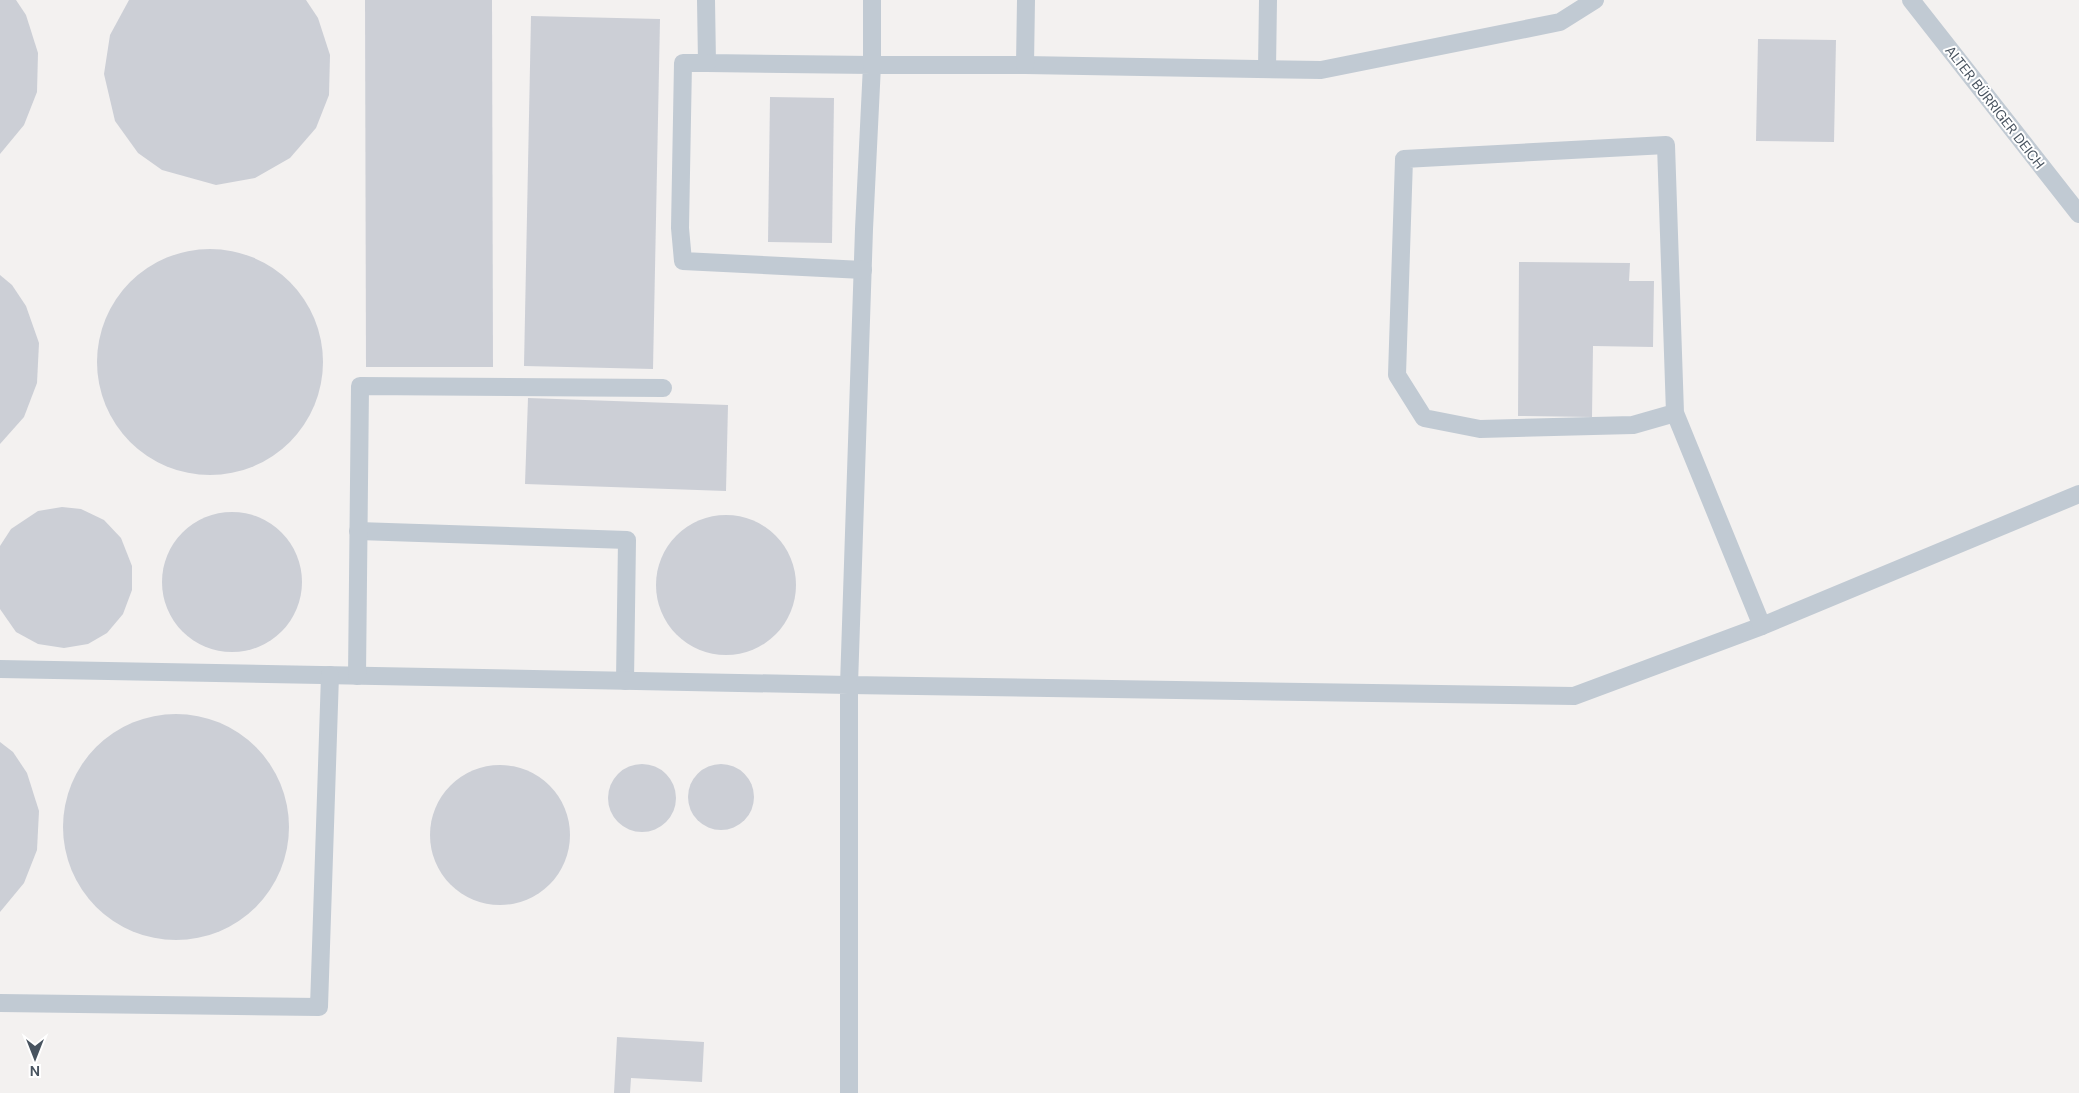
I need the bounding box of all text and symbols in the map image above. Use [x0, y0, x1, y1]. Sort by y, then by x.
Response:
street label: ALTER BÜRRIGER DEICH [1941, 42, 2049, 172]
north arrow [10, 1033, 60, 1083]
text: N [30, 1062, 40, 1080]

